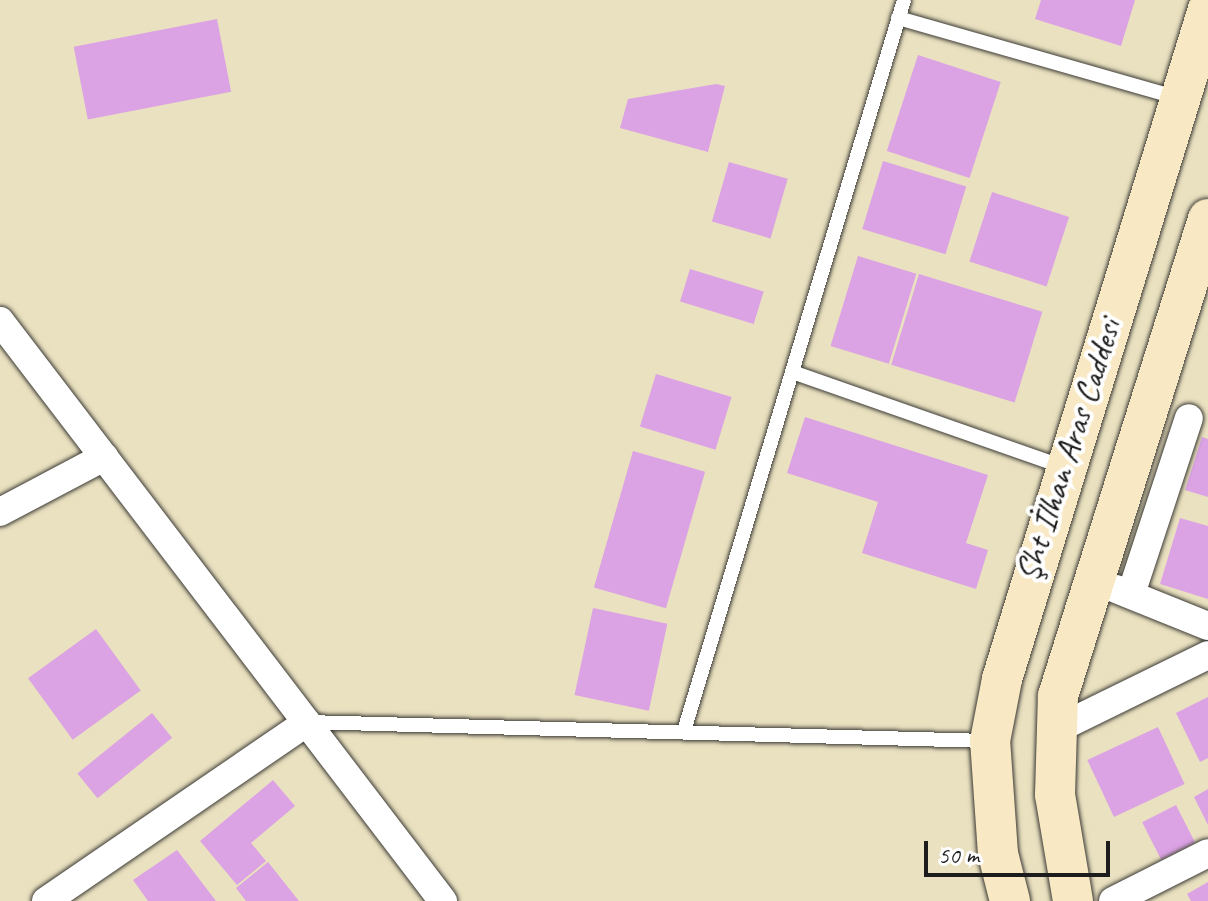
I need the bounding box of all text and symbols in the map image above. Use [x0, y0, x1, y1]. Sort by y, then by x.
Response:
street label: Şht İlhan Aras Caddesi [1006, 313, 1130, 587]
scale bar [928, 825, 1114, 875]
text: 50 m [938, 840, 979, 870]

